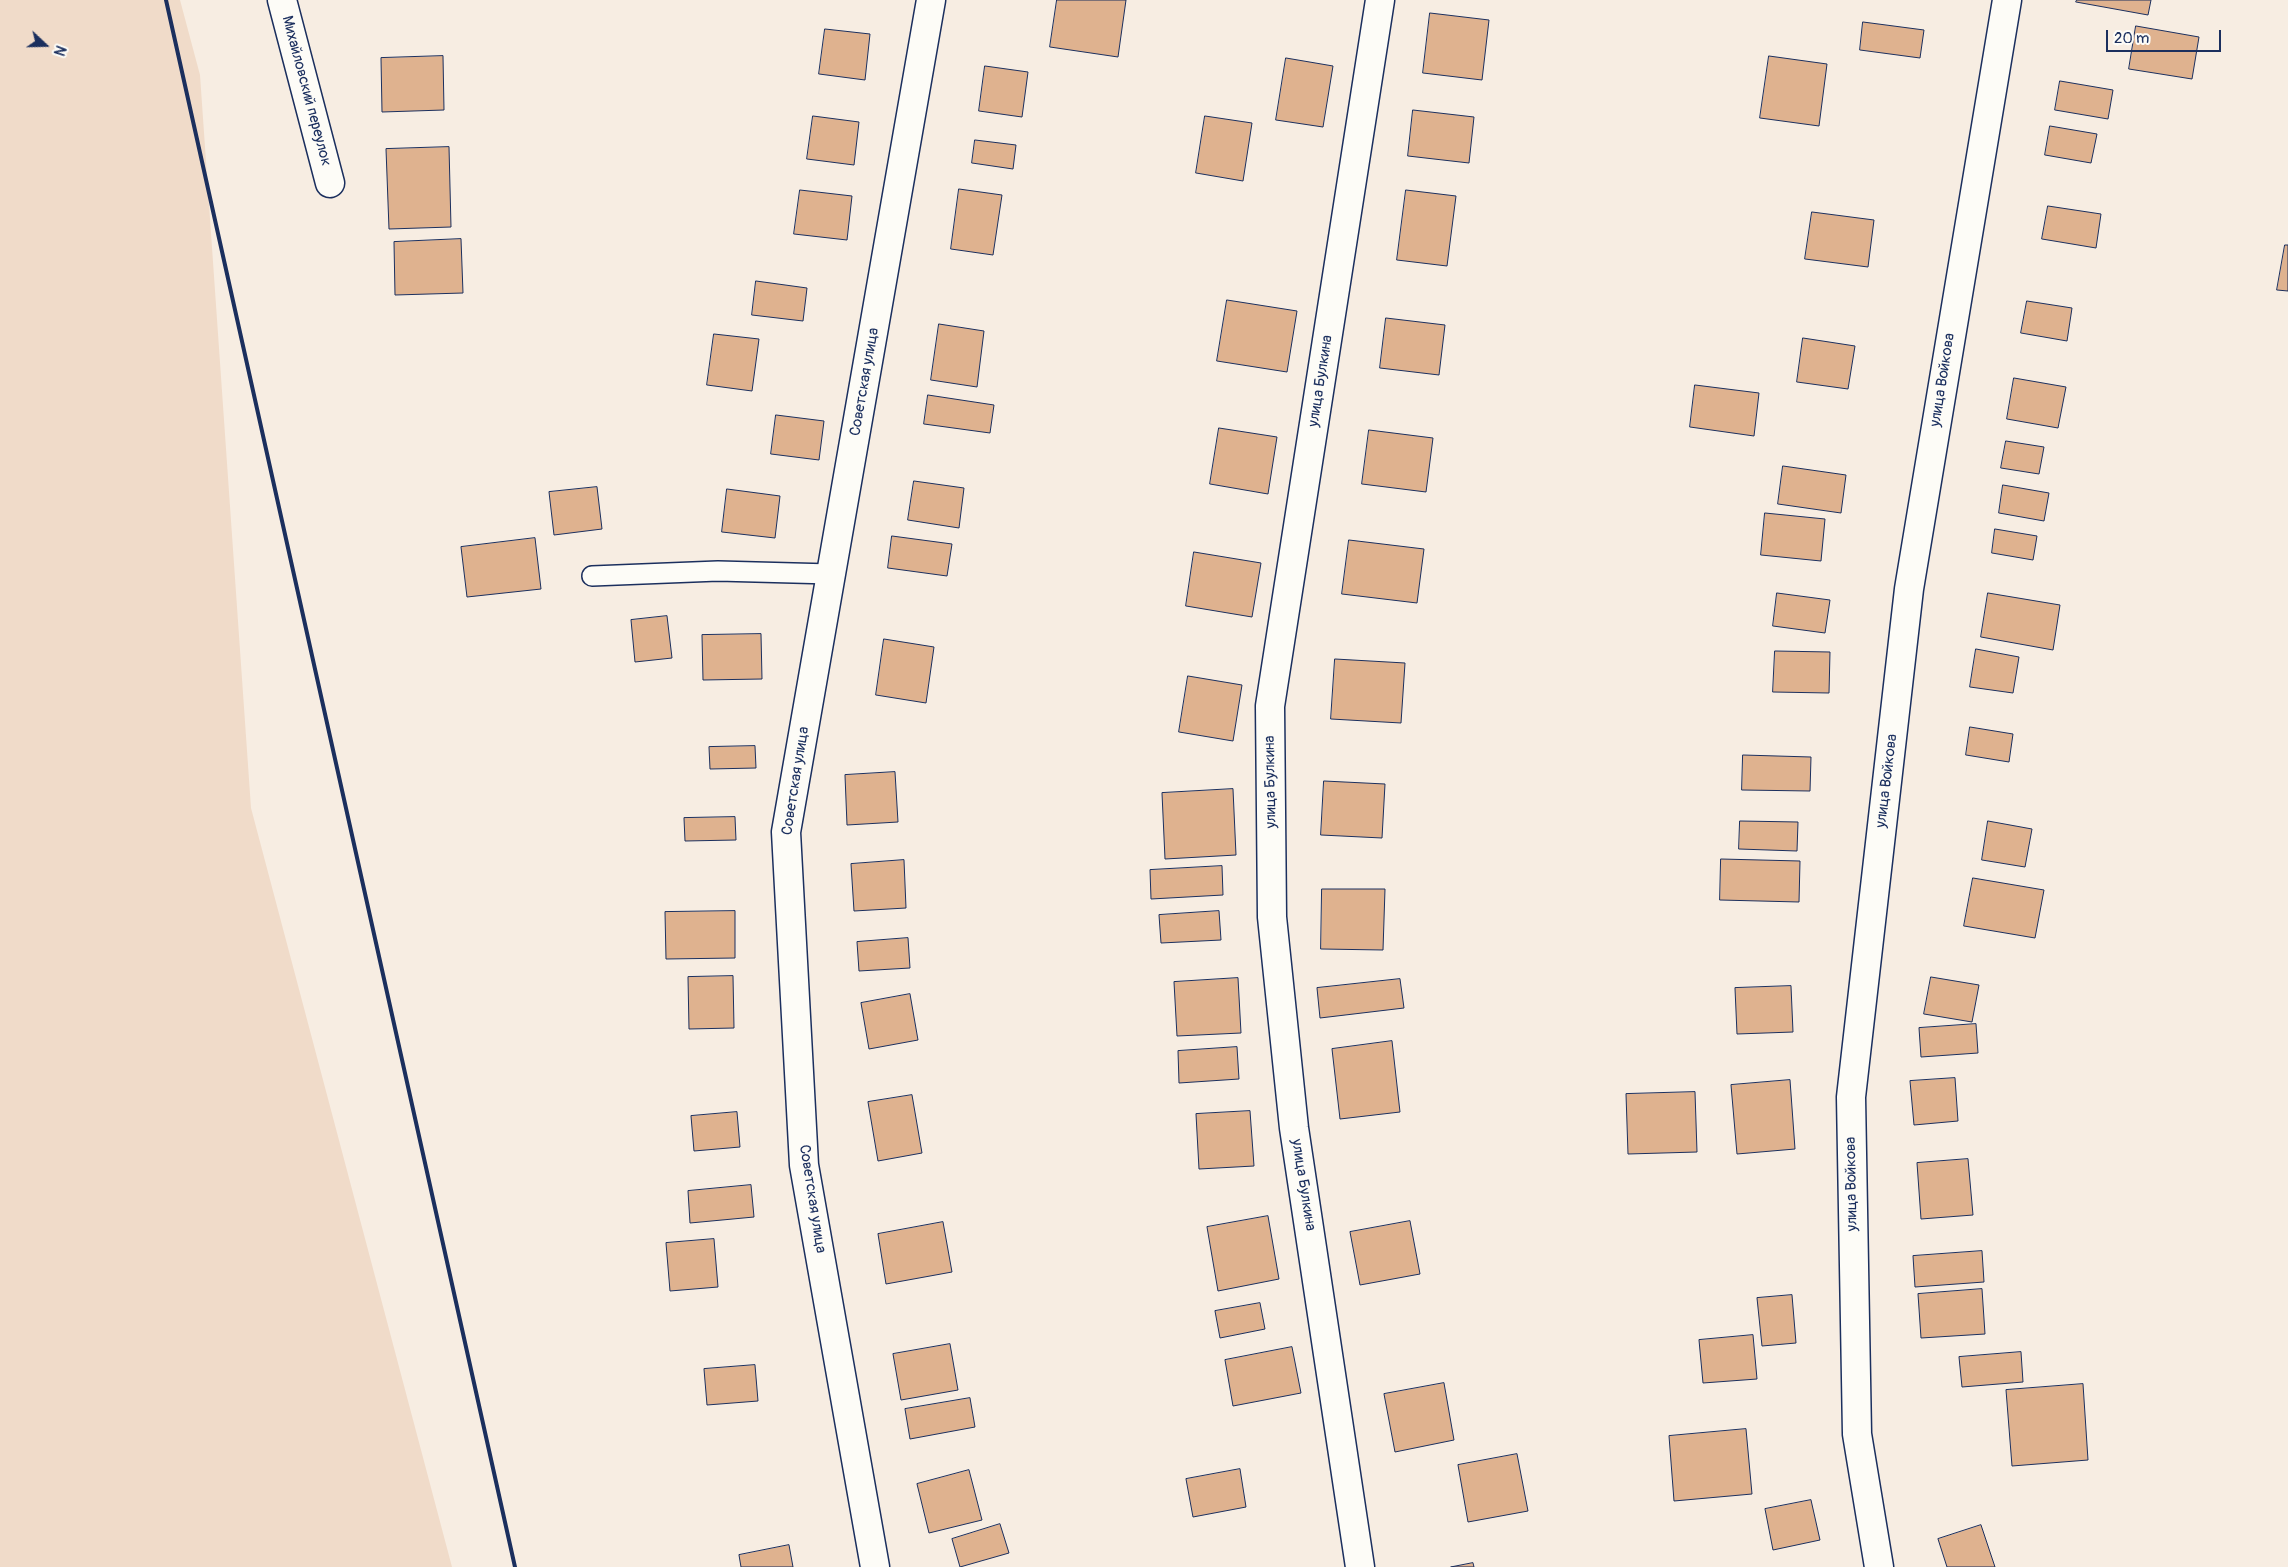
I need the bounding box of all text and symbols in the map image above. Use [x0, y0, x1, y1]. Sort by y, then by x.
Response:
street label: Михайловский переулок [277, 14, 335, 168]
north arrow [20, 20, 70, 70]
scale bar [2108, 20, 2223, 52]
text: 20 m [2114, 29, 2149, 48]
text: N [50, 43, 69, 58]
street label: Советская улица [847, 326, 883, 438]
street label: улица Войкова [1927, 332, 1959, 428]
street label: улица Булкина [1305, 334, 1337, 428]
street label: Советская улица [779, 725, 813, 837]
street label: улица Войкова [1872, 733, 1902, 829]
street label: улица Булкина [1261, 735, 1281, 829]
street label: улица Войкова [1842, 1137, 1862, 1231]
street label: улица Булкина [1287, 1138, 1319, 1232]
street label: Советская улица [795, 1143, 829, 1255]

